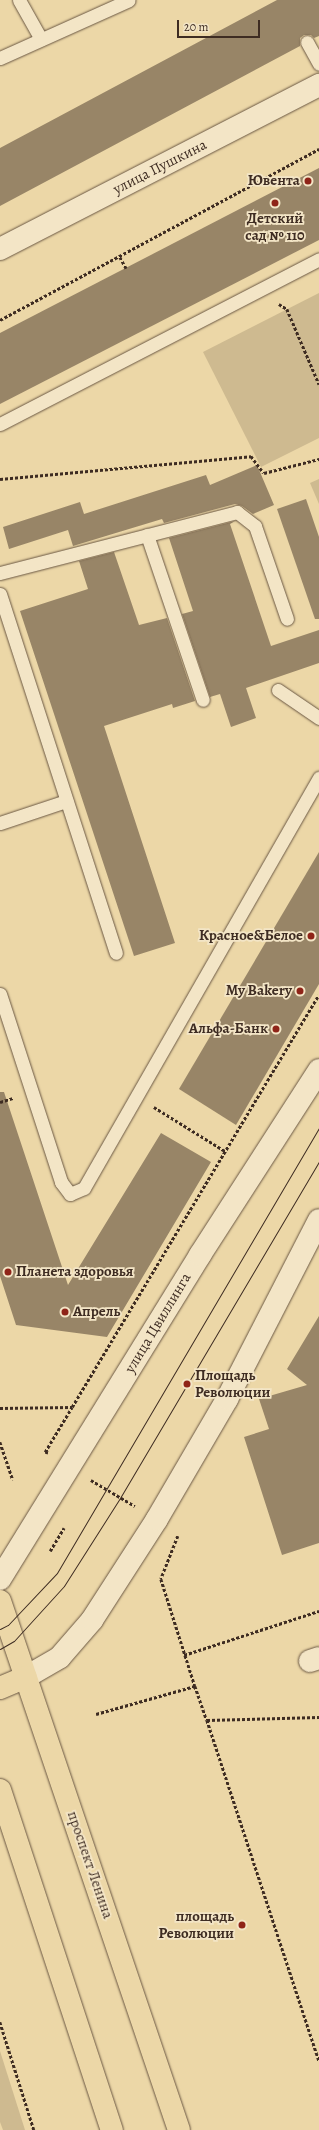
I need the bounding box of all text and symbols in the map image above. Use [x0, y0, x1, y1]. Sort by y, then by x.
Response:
scale bar [179, 12, 262, 38]
text: 20 m [184, 19, 208, 35]
street label: улица Пушкина [110, 136, 210, 198]
place label: Ювента [248, 172, 300, 190]
marker: Ювента [303, 176, 313, 186]
marker: Детский сад № 110 [270, 198, 280, 208]
place label: Детский сад № 110 [245, 209, 305, 244]
place label: Красное&Белое [199, 927, 303, 945]
marker: Красное&Белое [306, 931, 316, 941]
place label: My Bakery [226, 982, 292, 1000]
marker: My Bakery [295, 986, 305, 996]
place label: Альфа-Банк [189, 1020, 268, 1038]
marker: Альфа-Банк [271, 1024, 281, 1034]
place label: Планета здоровья [16, 1263, 133, 1281]
marker: Планета здоровья [3, 1267, 13, 1277]
street label: улица Цвиллинга [121, 1270, 195, 1376]
place label: Апрель [73, 1303, 120, 1321]
marker: Апрель [60, 1307, 70, 1317]
place label: Площадь Революции [195, 1366, 270, 1401]
marker: Площадь Революции [182, 1379, 192, 1389]
street label: проспект Ленина [63, 1809, 117, 1921]
place label: площадь Революции [159, 1907, 234, 1942]
marker: площадь Революции [237, 1920, 247, 1930]

